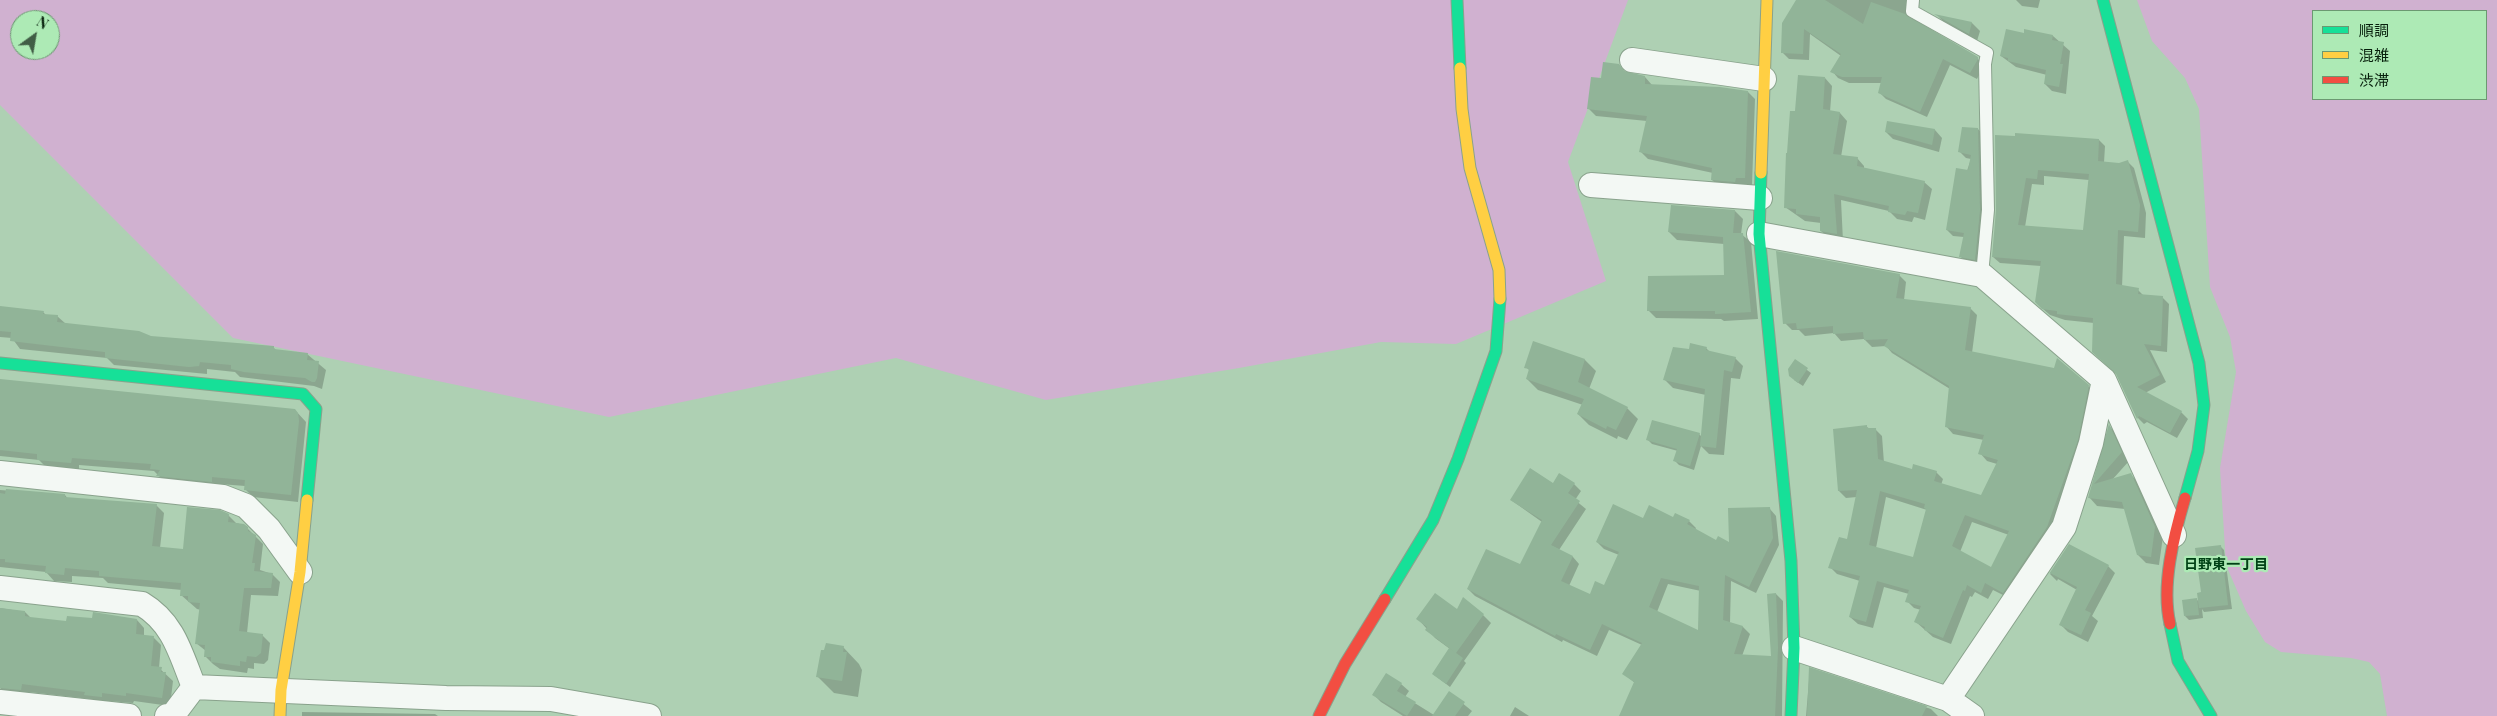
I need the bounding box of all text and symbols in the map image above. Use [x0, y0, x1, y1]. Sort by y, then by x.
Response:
north arrow [10, 10, 60, 60]
legend [2312, 10, 2487, 100]
text: N [33, 12, 52, 33]
text: 順調 [2359, 20, 2389, 40]
text: 混雑 [2359, 45, 2389, 65]
text: 渋滞 [2359, 70, 2389, 90]
district label: 日野東一丁目 [2184, 557, 2268, 573]

